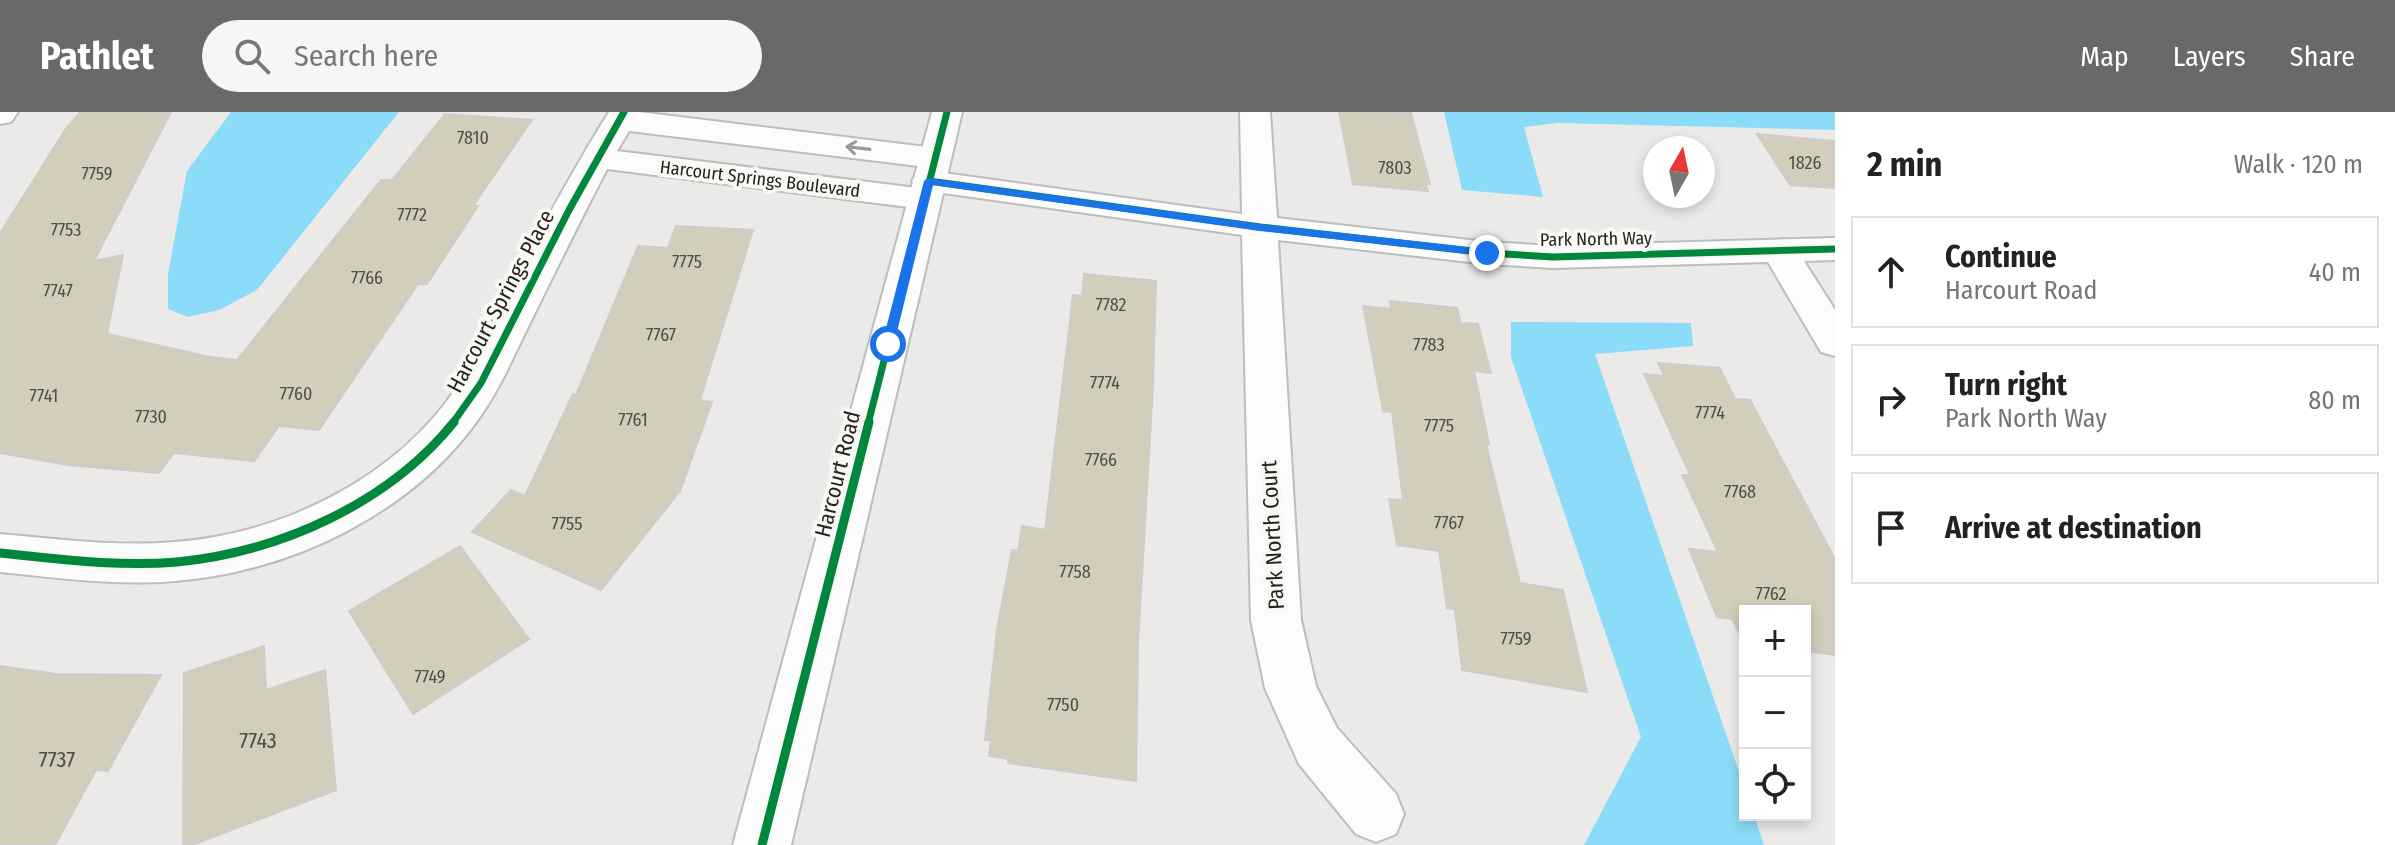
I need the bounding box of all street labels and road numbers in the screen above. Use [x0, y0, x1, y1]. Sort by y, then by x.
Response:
street label: Harcourt Springs Boulevard [659, 156, 861, 202]
street label: Harcourt Springs Place [441, 205, 560, 397]
street label: Park North Way [1540, 227, 1652, 251]
street label: Harcourt Road [809, 408, 866, 540]
street label: Park North Court [1255, 459, 1290, 610]

